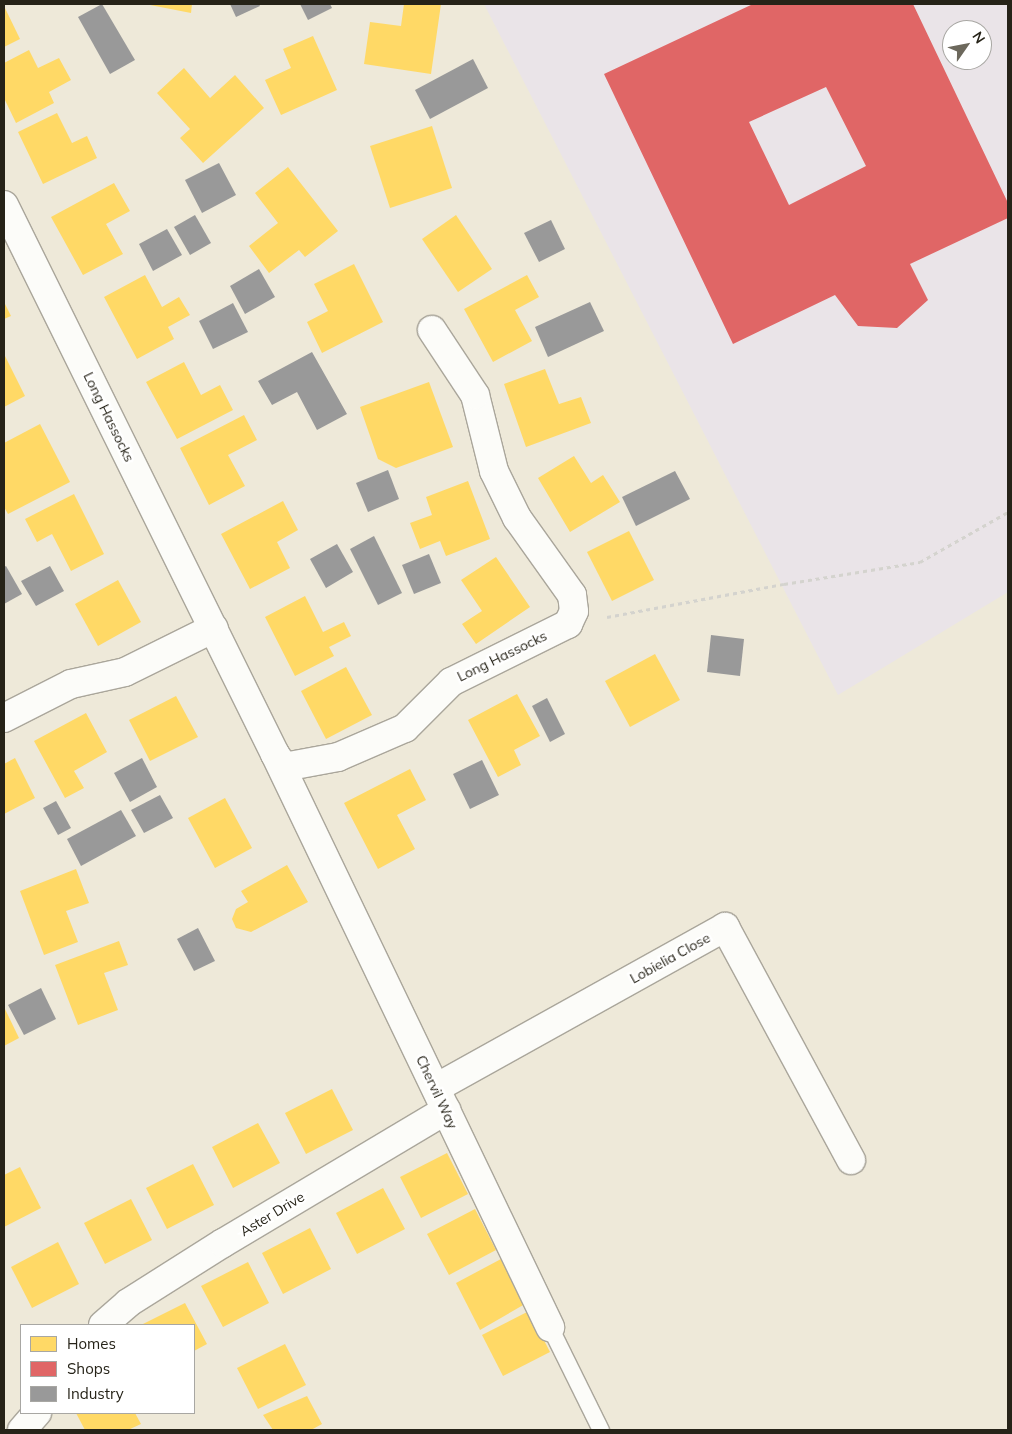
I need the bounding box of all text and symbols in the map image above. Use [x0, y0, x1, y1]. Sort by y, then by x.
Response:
north arrow [942, 20, 992, 70]
text: N [968, 28, 989, 47]
street label: Long Hassocks [80, 369, 138, 465]
street label: Long Hassocks [454, 627, 550, 685]
street label: Lobielia Close [627, 929, 713, 987]
street label: Chervil Way [413, 1053, 461, 1131]
street label: Aster Drive [237, 1188, 307, 1240]
legend [20, 1324, 195, 1414]
text: Homes [67, 1334, 116, 1353]
text: Shops [67, 1359, 110, 1378]
text: Industry [67, 1384, 124, 1403]

